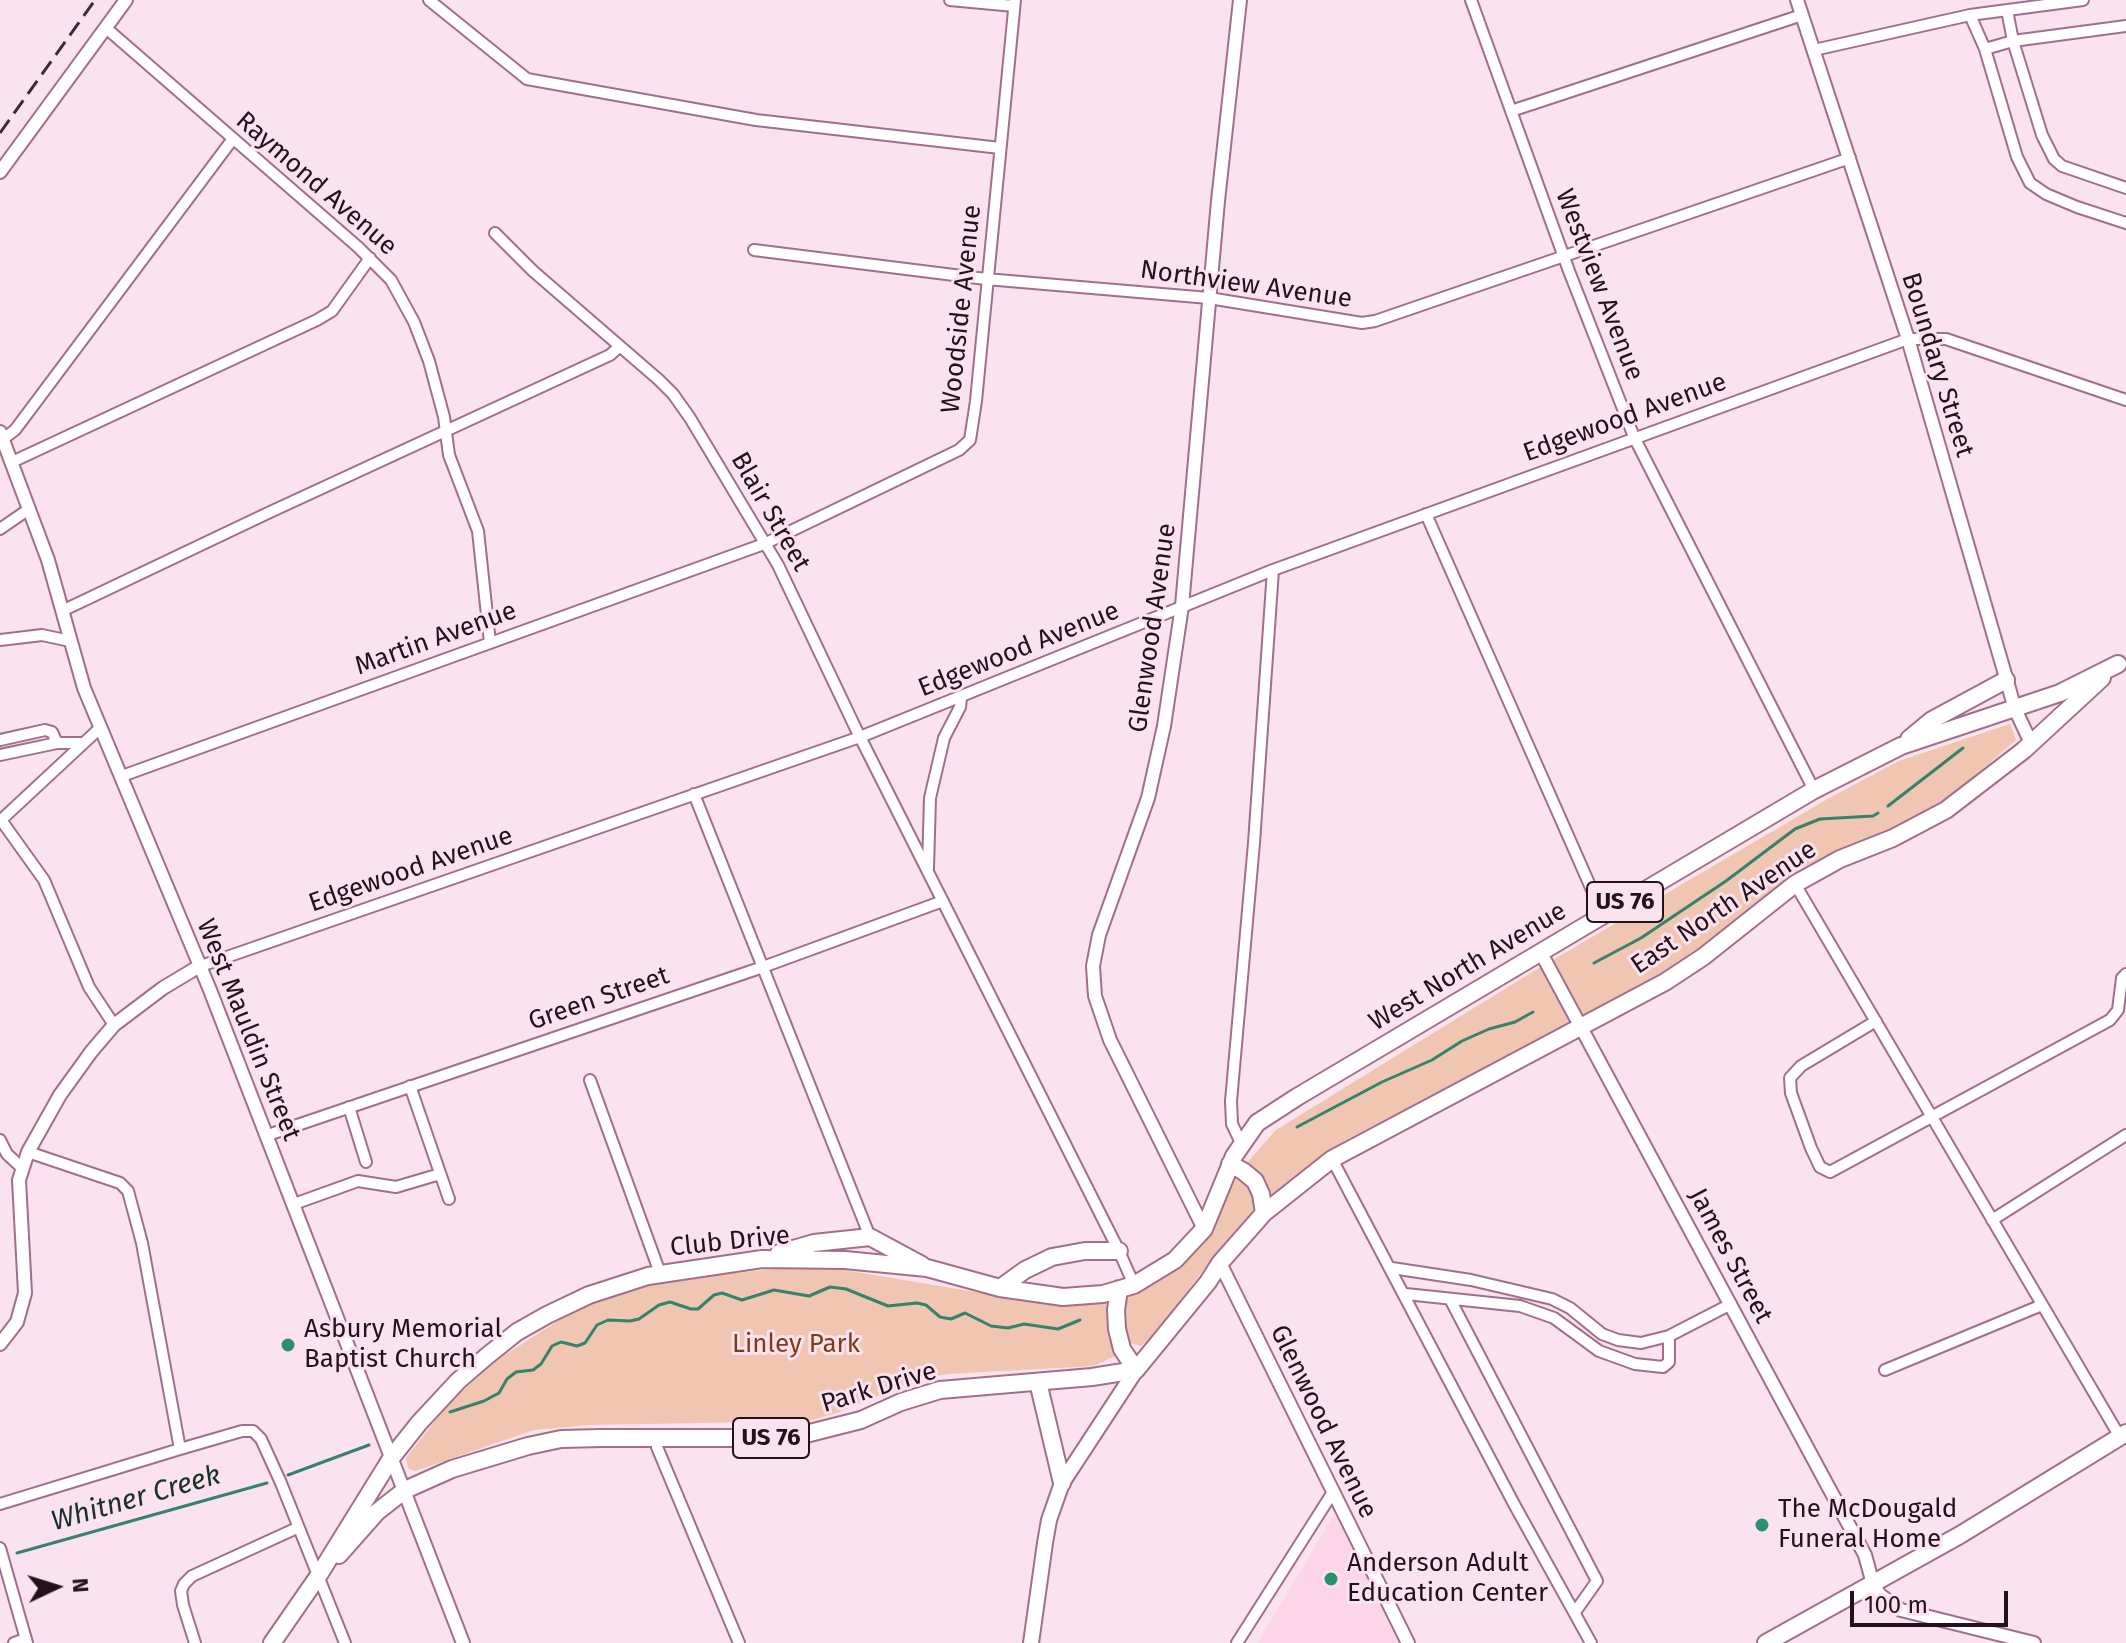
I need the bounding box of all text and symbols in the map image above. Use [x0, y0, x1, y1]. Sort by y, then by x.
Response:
street label: Raymond Avenue [229, 105, 403, 263]
street label: Westview Avenue [1548, 185, 1650, 385]
street label: Woodside Avenue [936, 203, 988, 415]
street label: Northview Avenue [1138, 255, 1354, 315]
street label: Boundary Street [1894, 269, 1980, 461]
street label: Edgewood Avenue [1519, 367, 1731, 469]
street label: Blair Street [723, 447, 817, 577]
street label: Glenwood Avenue [1123, 521, 1183, 735]
street label: Martin Avenue [351, 595, 521, 683]
street label: Edgewood Avenue [914, 595, 1124, 705]
street label: Edgewood Avenue [305, 820, 517, 920]
street label: East North Avenue [1625, 834, 1823, 982]
road number: US 76 [1587, 882, 1663, 922]
street label: West North Avenue [1364, 896, 1572, 1038]
street label: West Mauldin Street [189, 915, 307, 1145]
street label: Green Street [525, 960, 673, 1038]
street label: James Street [1681, 1183, 1779, 1329]
street label: Club Drive [669, 1220, 791, 1264]
place label: Asbury Memorial Baptist Church [304, 1314, 502, 1376]
street label: Glenwood Avenue [1263, 1320, 1383, 1524]
park label: Linley Park [732, 1329, 860, 1361]
marker: Asbury Memorial Baptist Church [279, 1336, 297, 1354]
street label: Park Drive [818, 1356, 940, 1420]
road number: US 76 [733, 1418, 809, 1458]
water label: Whitner Creek [47, 1459, 225, 1539]
place label: The McDougald Funeral Home [1778, 1494, 1957, 1556]
marker: The McDougald Funeral Home [1753, 1516, 1771, 1534]
north arrow [16, 1547, 96, 1627]
place label: Anderson Adult Education Center [1347, 1548, 1548, 1610]
marker: Anderson Adult Education Center [1322, 1570, 1340, 1588]
scale bar [1854, 1575, 2012, 1625]
text: N [66, 1577, 94, 1594]
text: 100 m [1864, 1591, 1928, 1619]

